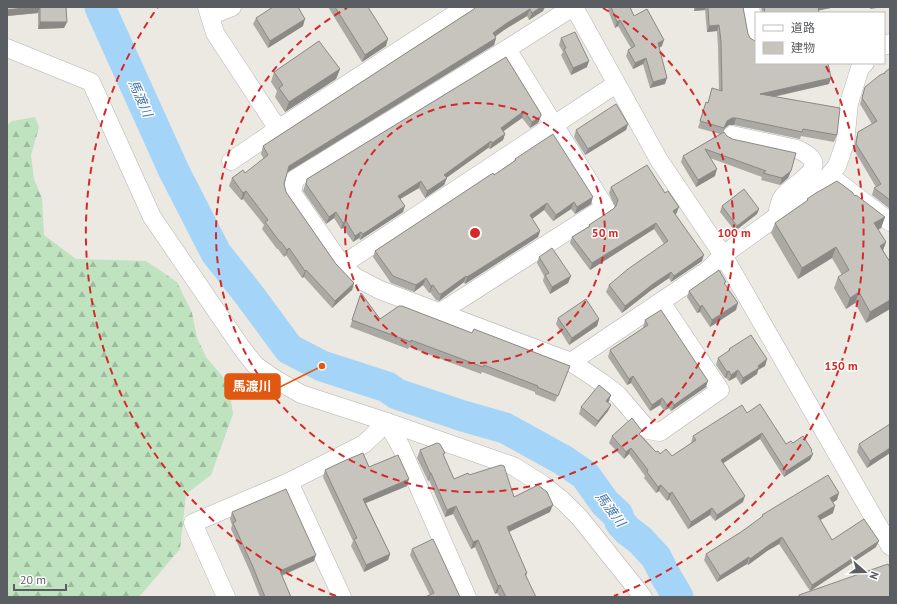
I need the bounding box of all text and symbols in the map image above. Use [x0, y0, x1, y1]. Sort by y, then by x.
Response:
legend [755, 12, 885, 64]
text: 道路 [791, 20, 815, 35]
text: 建物 [791, 40, 815, 55]
water label: 馬渡川 [125, 77, 157, 121]
text: 50 m [592, 225, 618, 240]
text: 100 m [717, 225, 751, 240]
centre of rings [468, 226, 482, 240]
text: 150 m [824, 358, 858, 373]
callout: 馬渡川 [225, 374, 280, 399]
text: 馬渡川 [232, 378, 272, 395]
water label: 馬渡川 [592, 489, 630, 532]
north arrow [845, 552, 885, 592]
scale bar [14, 566, 66, 592]
text: N [867, 570, 882, 581]
text: 20 m [20, 572, 46, 587]

